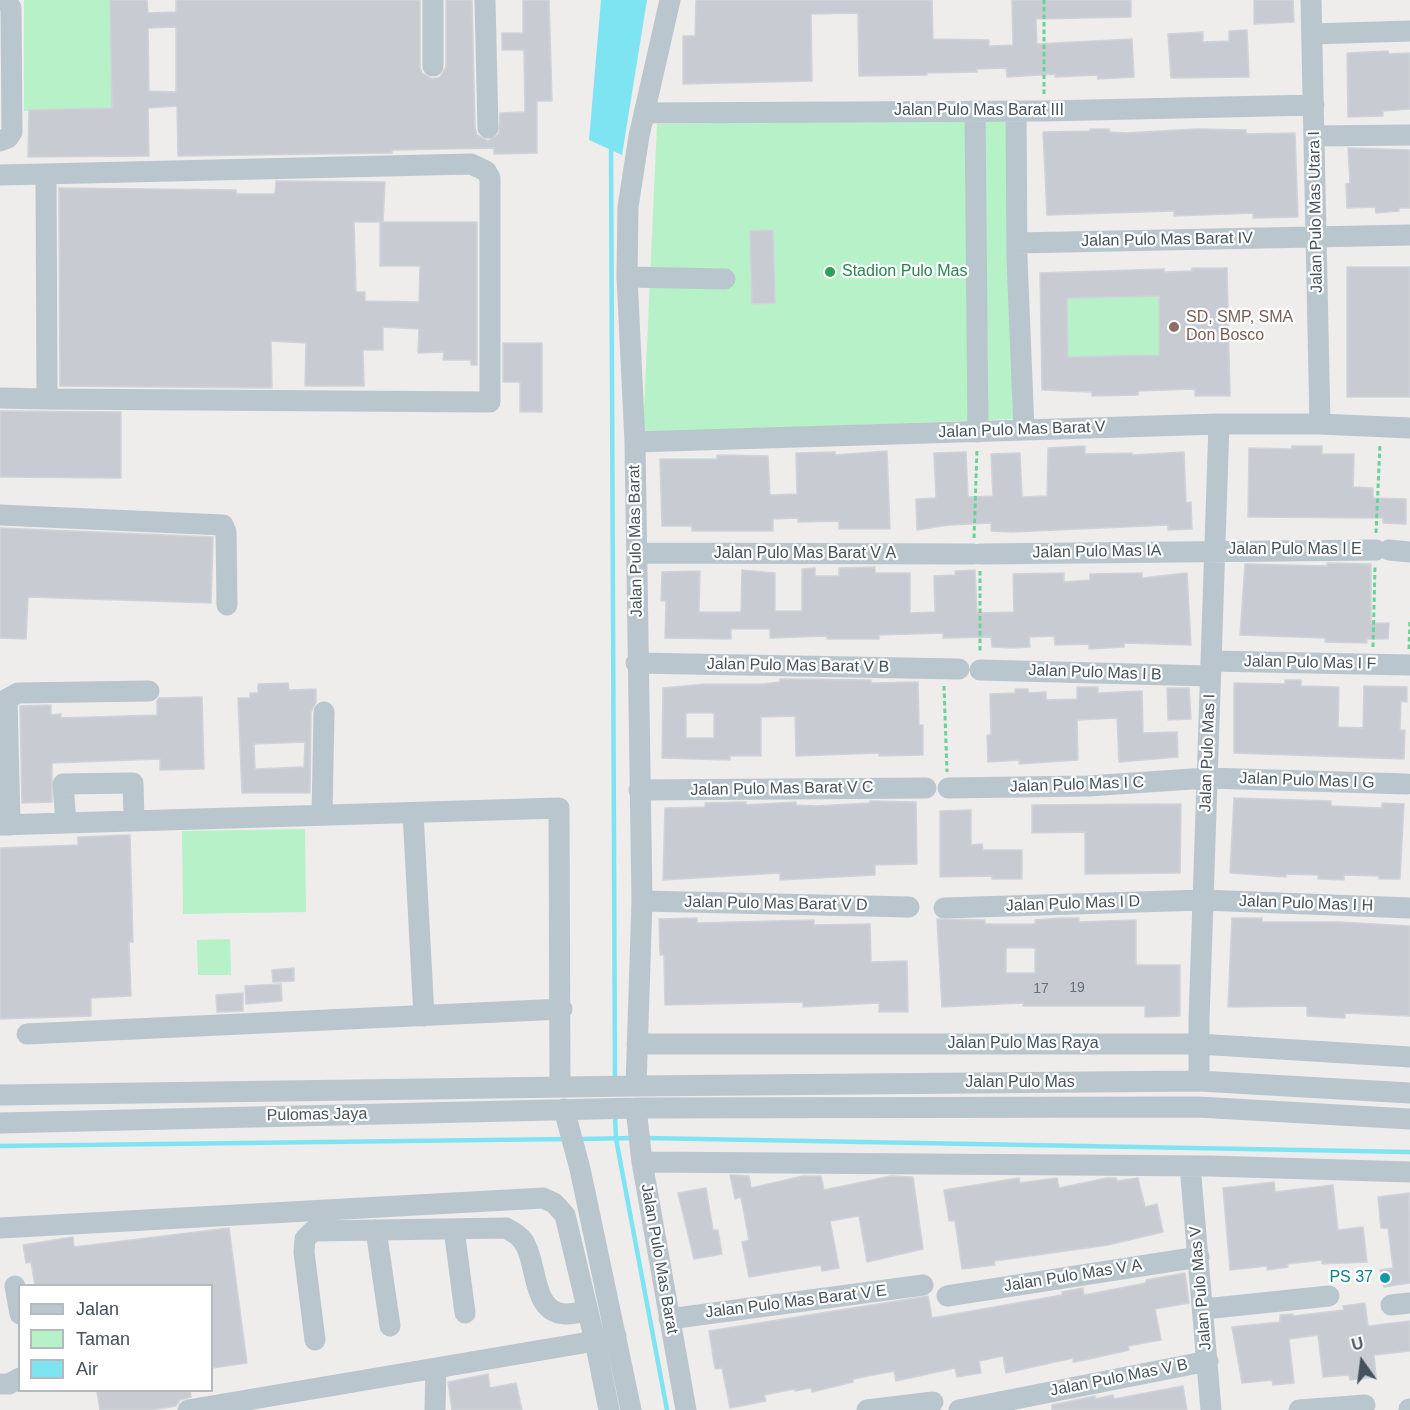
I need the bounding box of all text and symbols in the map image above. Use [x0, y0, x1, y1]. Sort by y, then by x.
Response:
street label: Jalan Pulo Mas Barat III [894, 101, 1064, 121]
street label: Jalan Pulo Mas Utara I [1305, 131, 1327, 293]
street label: Jalan Pulo Mas Barat IV [1081, 229, 1253, 251]
place label: Stadion Pulo Mas [842, 262, 967, 282]
marker: Stadion Pulo Mas [823, 265, 837, 279]
place label: SD, SMP, SMA Don Bosco [1186, 308, 1293, 346]
marker: SD, SMP, SMA Don Bosco [1167, 320, 1181, 334]
street label: Jalan Pulo Mas Barat V [938, 417, 1106, 443]
street label: Jalan Pulo Mas Barat [625, 465, 647, 617]
street label: Jalan Pulo Mas I E [1228, 540, 1362, 560]
street label: Jalan Pulo Mas IA [1032, 541, 1162, 563]
street label: Jalan Pulo Mas Barat V A [714, 544, 896, 564]
street label: Jalan Pulo Mas I F [1244, 652, 1376, 674]
street label: Jalan Pulo Mas Barat V B [707, 655, 889, 677]
street label: Jalan Pulo Mas I B [1028, 661, 1162, 685]
street label: Jalan Pulo Mas I [1196, 694, 1220, 812]
street label: Jalan Pulo Mas I G [1239, 769, 1375, 793]
street label: Jalan Pulo Mas I C [1010, 773, 1144, 797]
street label: Jalan Pulo Mas Barat V C [690, 778, 874, 800]
street label: Jalan Pulo Mas I D [1006, 892, 1140, 916]
street label: Jalan Pulo Mas I H [1239, 892, 1373, 916]
street label: Jalan Pulo Mas Barat V D [684, 893, 868, 915]
house number: 19 [1069, 980, 1085, 996]
house number: 17 [1033, 981, 1049, 997]
street label: Jalan Pulo Mas Raya [947, 1034, 1099, 1054]
street label: Jalan Pulo Mas [965, 1073, 1075, 1093]
street label: Pulomas Jaya [267, 1105, 367, 1125]
street label: Jalan Pulo Mas Barat [636, 1182, 682, 1336]
street label: Jalan Pulo Mas V [1186, 1225, 1216, 1351]
street label: Jalan Pulo Mas V A [1003, 1256, 1143, 1296]
place label: PS 37 [1329, 1268, 1373, 1288]
marker: PS 37 [1378, 1271, 1392, 1285]
street label: Jalan Pulo Mas Barat V E [704, 1281, 888, 1323]
legend [18, 1284, 213, 1392]
text: Jalan [76, 1299, 119, 1319]
text: Taman [76, 1329, 130, 1349]
north arrow [1332, 1332, 1392, 1392]
text: U [1350, 1334, 1365, 1354]
street label: Jalan Pulo Mas V B [1049, 1355, 1189, 1401]
text: Air [76, 1359, 98, 1379]

